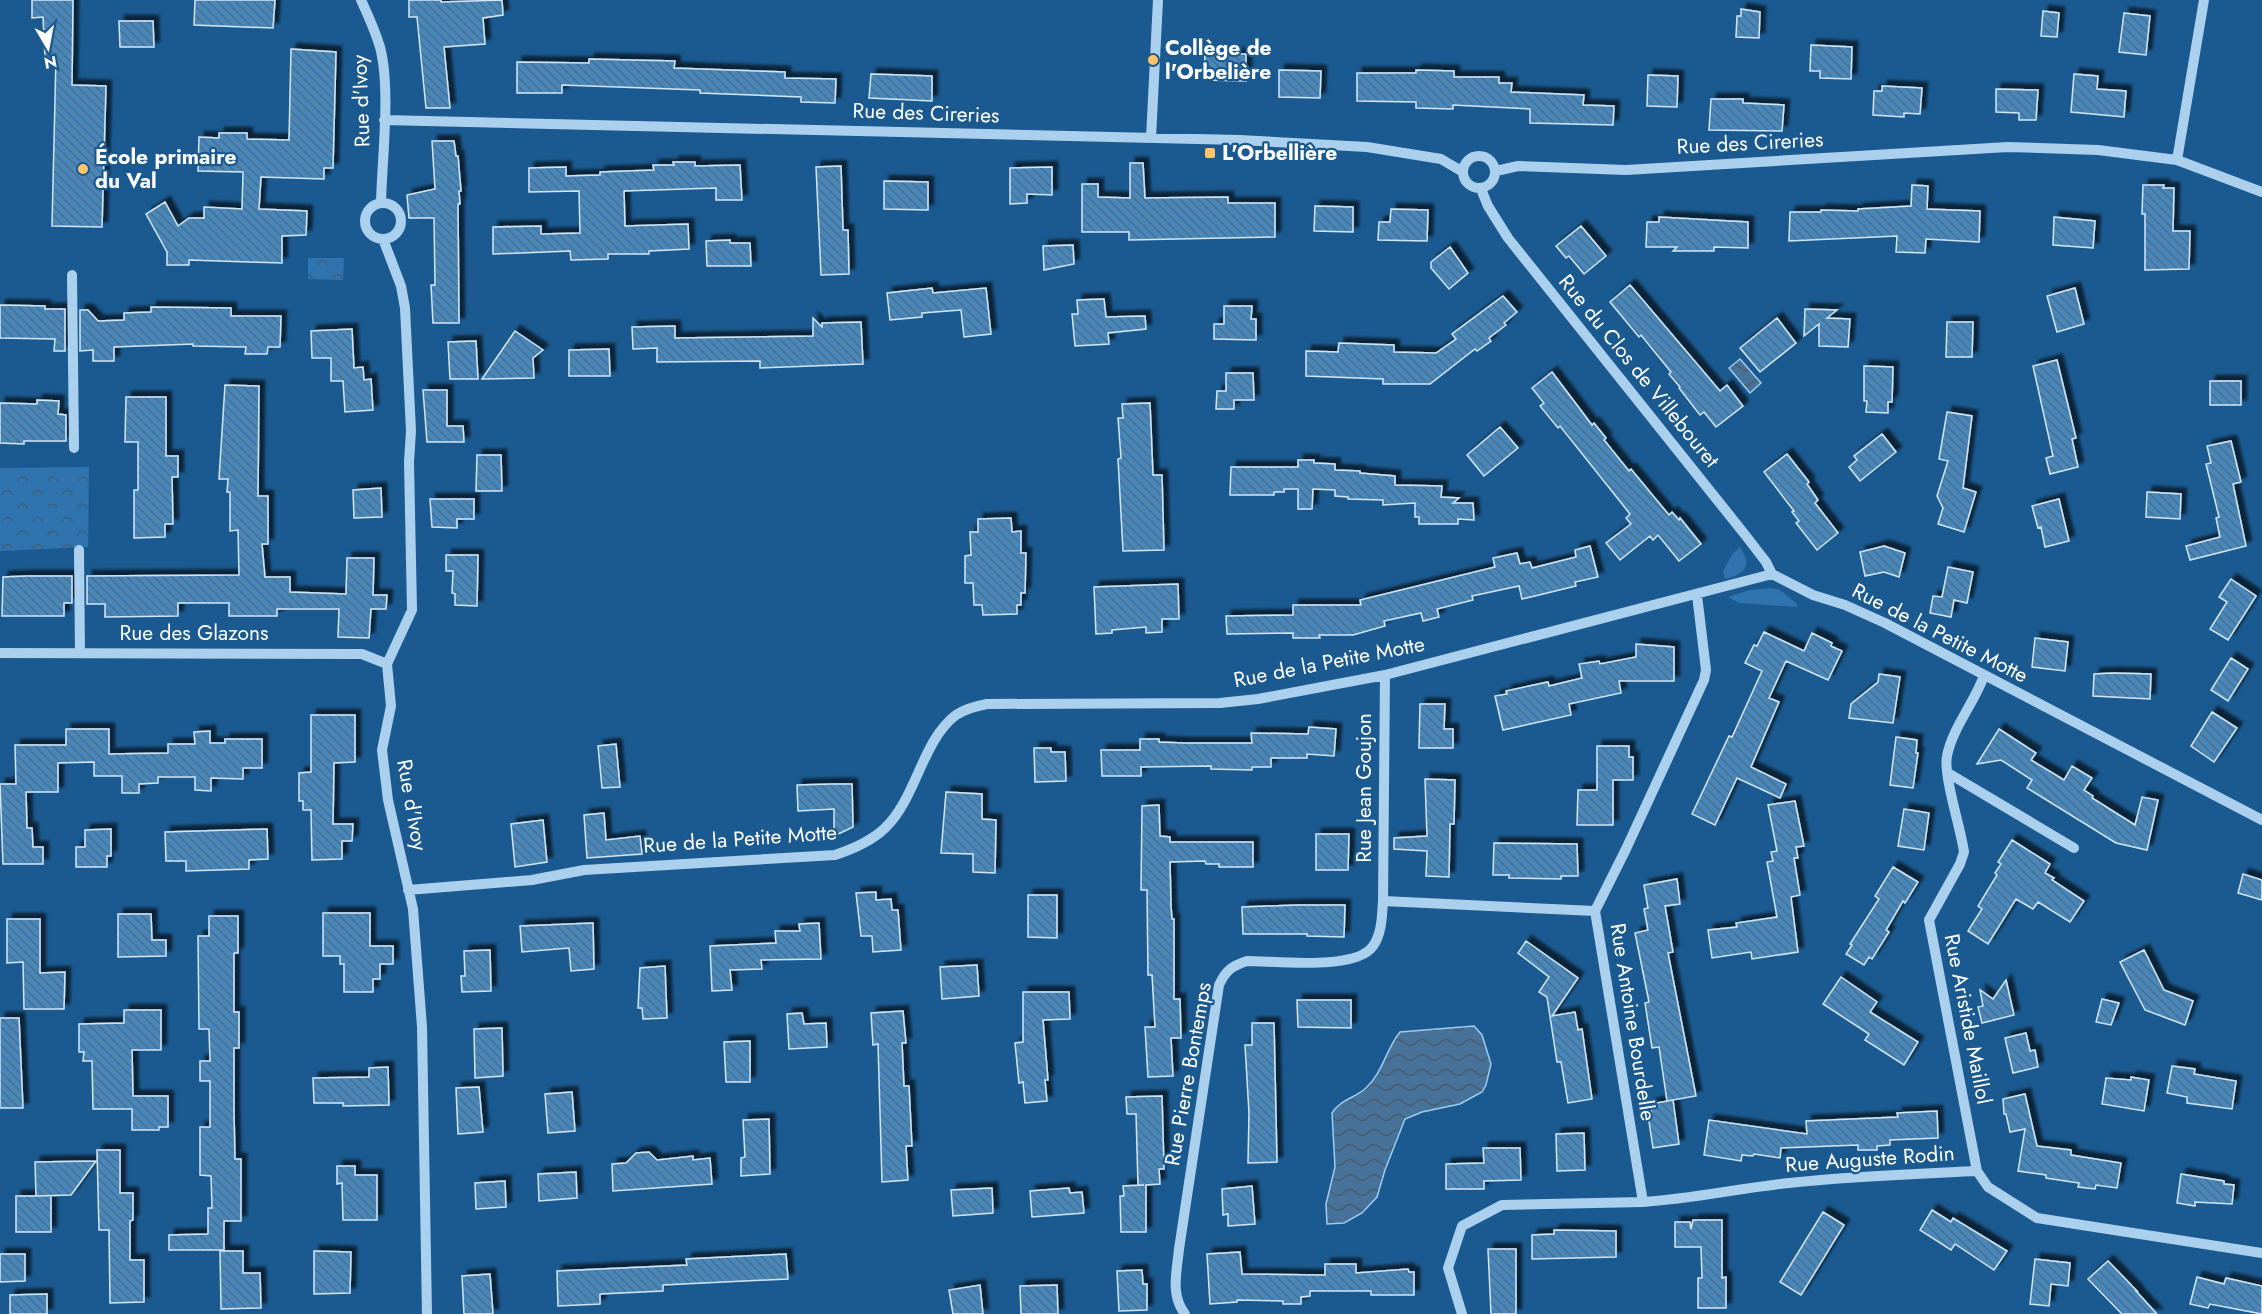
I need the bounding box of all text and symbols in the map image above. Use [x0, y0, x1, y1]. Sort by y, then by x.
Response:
north arrow [18, 18, 78, 78]
place label: Collège de l'Orbelière [1165, 33, 1272, 87]
text: N [42, 50, 59, 75]
marker: Collège de l'Orbelière [1146, 53, 1160, 67]
street label: Rue d'Ivoy [344, 54, 378, 148]
street label: Rue des Cireries [852, 95, 1000, 131]
street label: Rue des Cireries [1676, 124, 1824, 162]
place label: L'Orbellière [1222, 138, 1337, 168]
place label: École primaire du Val [95, 142, 237, 196]
marker: L'Orbellière [1203, 146, 1217, 160]
marker: École primaire du Val [76, 162, 90, 176]
street label: Rue du Clos de Villebouret [1552, 268, 1726, 474]
street label: Rue de la Petite Motte [1847, 576, 2033, 690]
street label: Rue des Glazons [120, 618, 268, 648]
street label: Rue de la Petite Motte [1231, 629, 1427, 695]
street label: Rue Jean Goujon [1349, 713, 1379, 863]
street label: Rue d'Ivoy [389, 757, 435, 854]
street label: Rue de la Petite Motte [642, 817, 838, 861]
street label: Rue Antoine Bourdelle [1603, 921, 1663, 1123]
street label: Rue Aristide Maillol [1937, 931, 1999, 1107]
street label: Rue Pierre Bontemps [1157, 980, 1219, 1168]
street label: Rue Auguste Rodin [1784, 1138, 1956, 1180]

